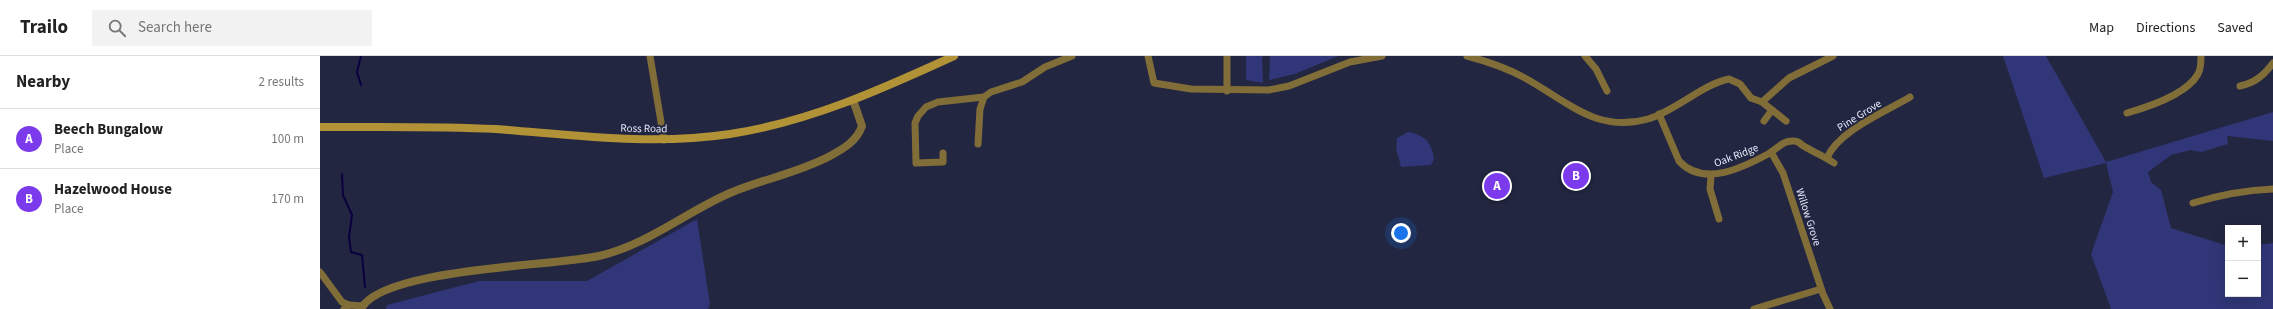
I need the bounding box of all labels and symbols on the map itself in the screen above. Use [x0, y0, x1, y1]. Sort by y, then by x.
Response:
street label: Pine Grove [1834, 96, 1885, 135]
street label: Ross Road [620, 121, 668, 136]
street label: Oak Ridge [1712, 140, 1761, 171]
pin: B [1563, 161, 1589, 191]
pin: A [1484, 171, 1510, 201]
street label: Willow Grove [1792, 186, 1825, 248]
your location [1391, 223, 1411, 243]

